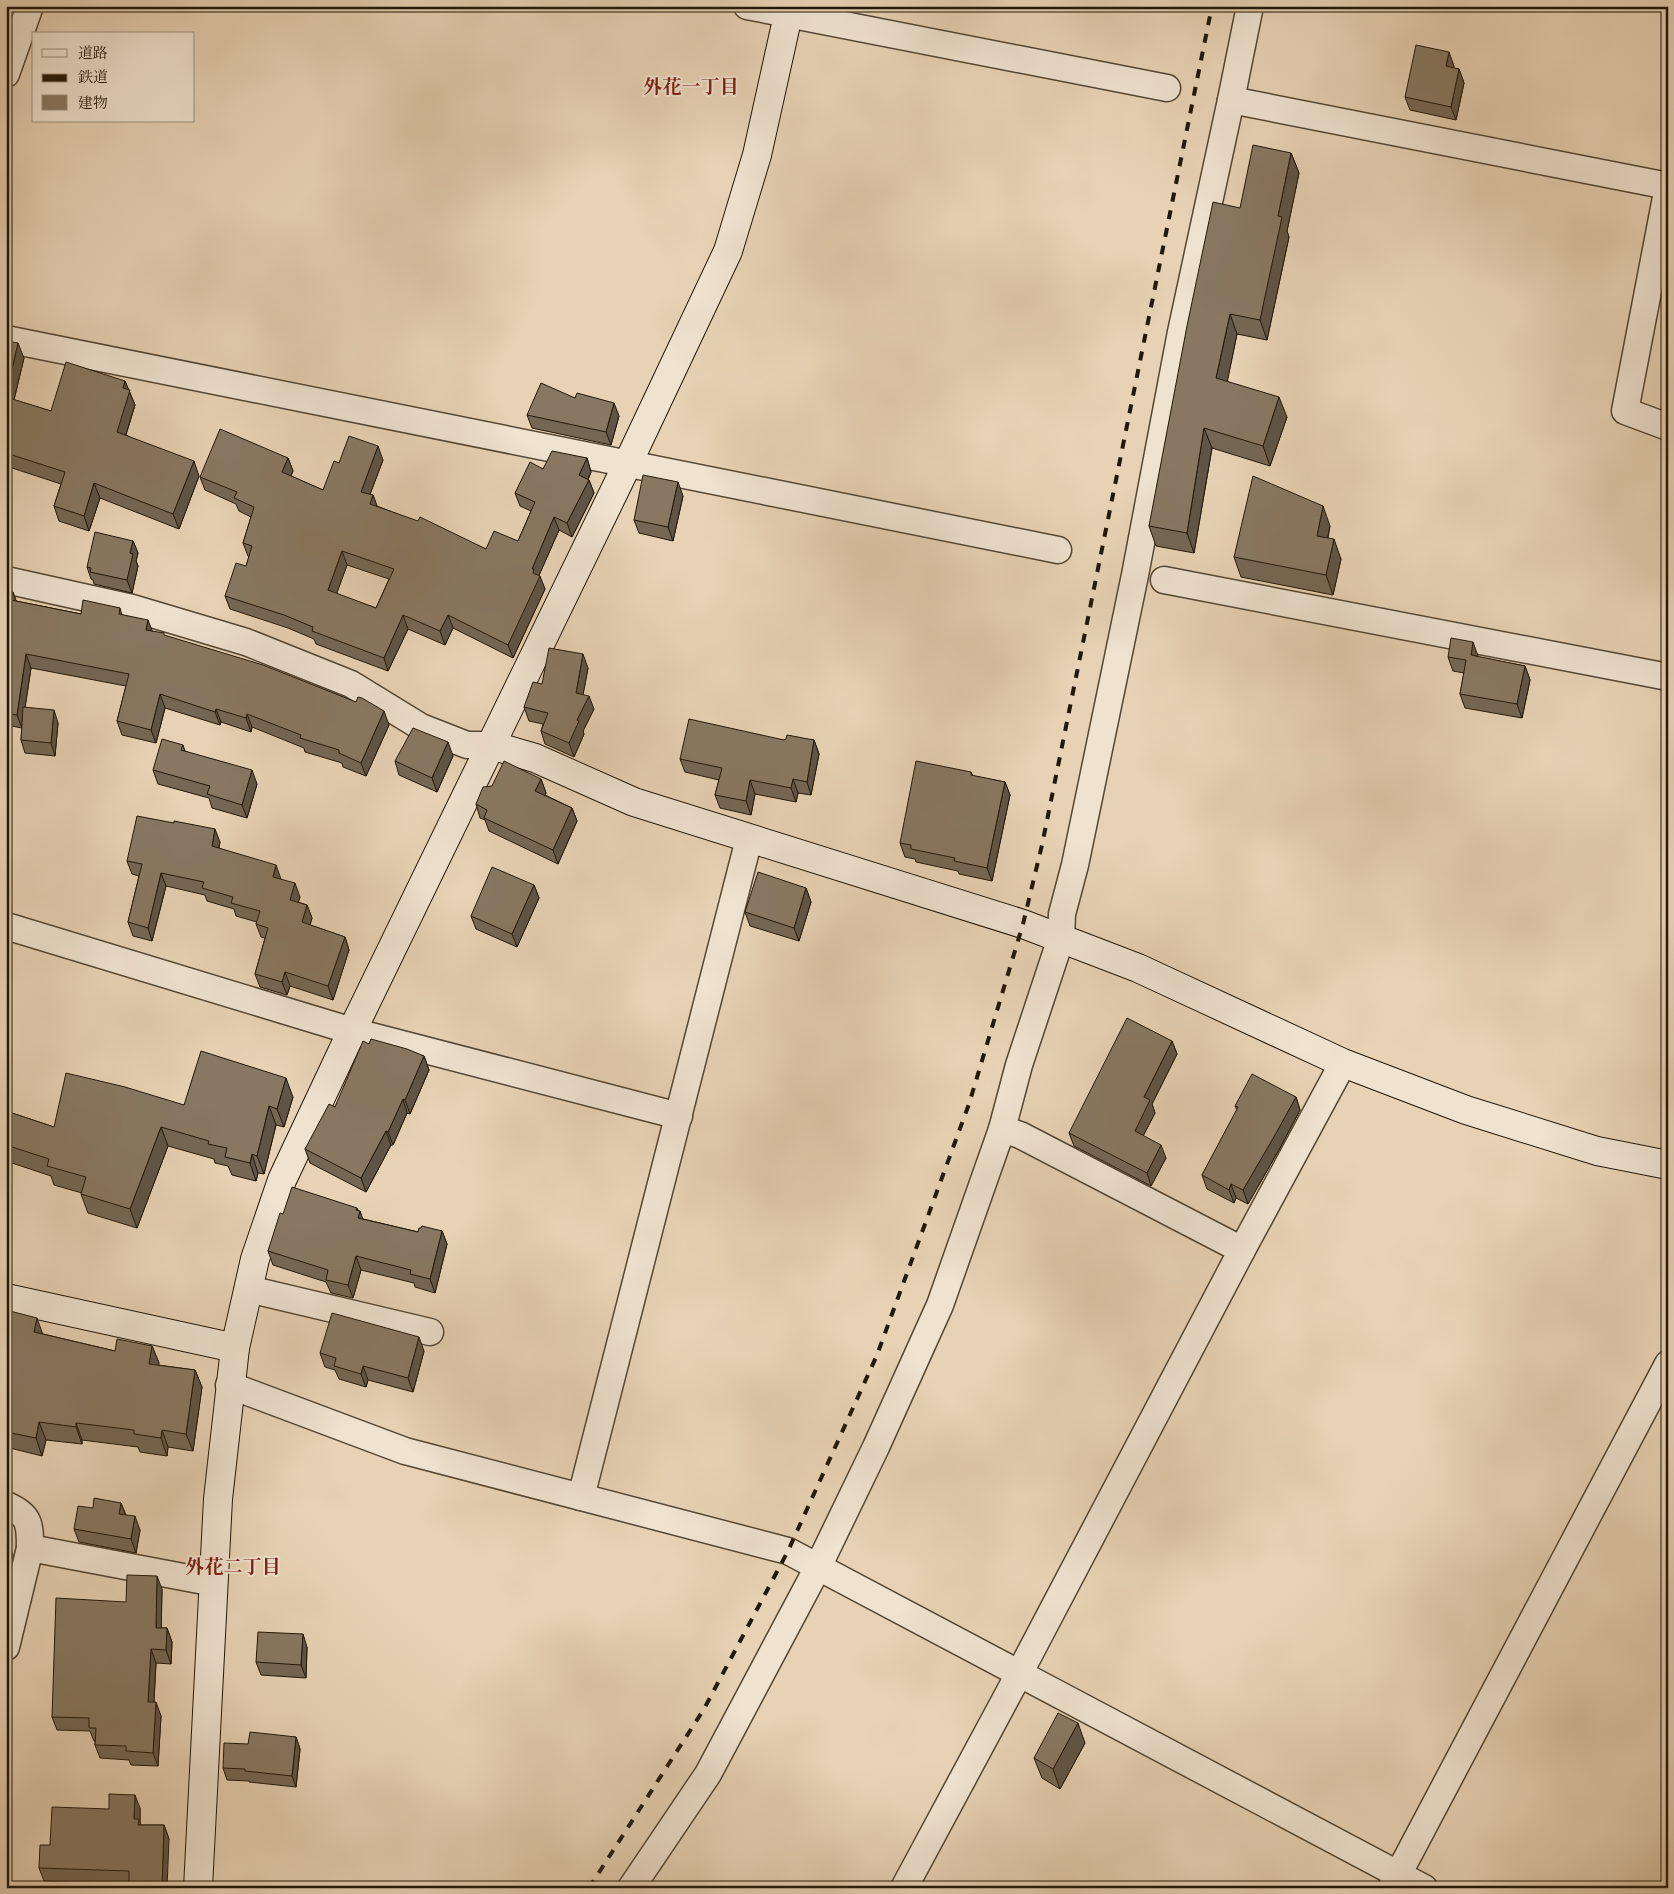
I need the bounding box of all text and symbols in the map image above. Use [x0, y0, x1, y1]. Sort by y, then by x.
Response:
legend [32, 32, 195, 122]
text: 道路 [78, 43, 108, 63]
text: 鉄道 [78, 67, 108, 87]
district label: 外花一丁目 [643, 74, 739, 100]
text: 建物 [78, 93, 108, 113]
district label: 外花二丁目 [185, 1554, 281, 1580]

